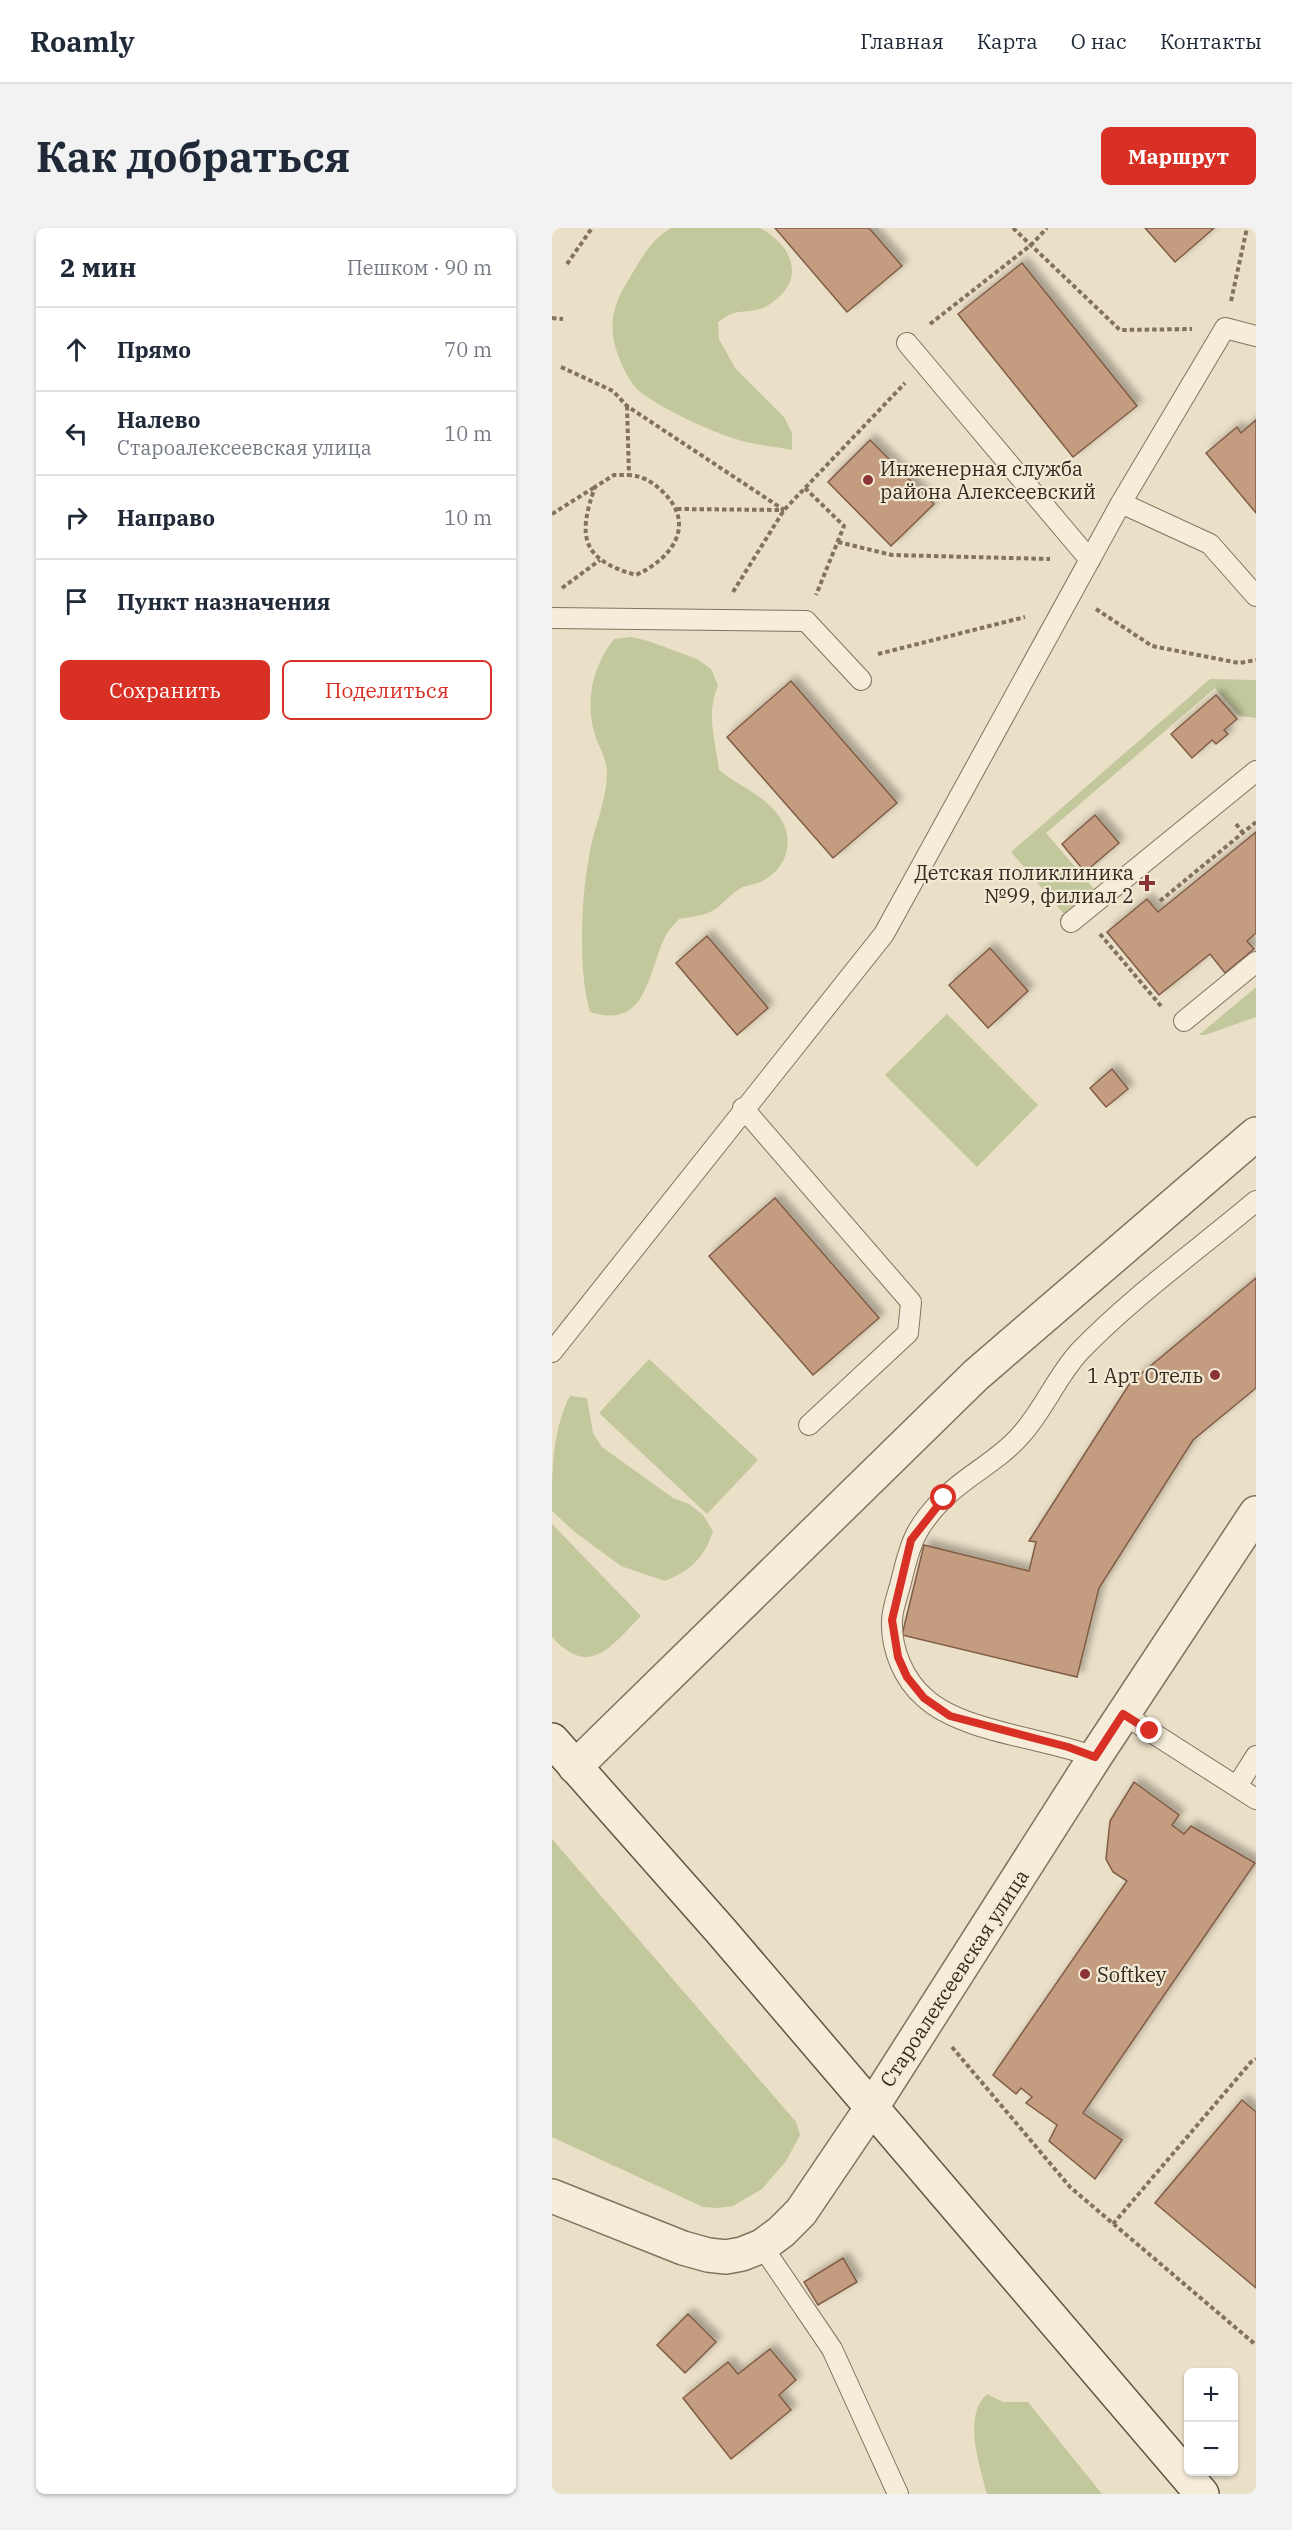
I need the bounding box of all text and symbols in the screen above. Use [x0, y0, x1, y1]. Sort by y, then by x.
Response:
text: Roamly [30, 23, 135, 60]
text: Главная [860, 27, 944, 55]
text: Карта [977, 27, 1038, 55]
text: О нас [1071, 27, 1127, 55]
text: Контакты [1160, 27, 1262, 55]
button: Маршрут [1101, 127, 1256, 185]
text: Как добраться [36, 129, 350, 184]
text: 2 мин [60, 250, 136, 284]
text: Пешком · 90 m [347, 254, 492, 281]
icon: ahead [60, 333, 93, 366]
text: Прямо [117, 335, 191, 364]
text: 70 m [444, 336, 492, 363]
text: Налево [117, 405, 201, 434]
icon: left [60, 417, 93, 450]
text: 10 m [444, 420, 492, 447]
text: Староалексеевская улица [117, 434, 372, 461]
place label: Инженерная служба района Алексеевский [880, 455, 1096, 505]
marker: Инженерная служба района Алексеевский [861, 473, 875, 487]
icon: right [60, 501, 93, 534]
text: Направо [117, 503, 215, 532]
text: 10 m [444, 504, 492, 531]
icon: arrive [60, 585, 93, 618]
text: Пункт назначения [117, 587, 331, 616]
button: Сохранить [60, 660, 270, 720]
button: Поделиться [282, 660, 492, 720]
place label: Детская поликлиника №99, филиал 2 [914, 859, 1134, 909]
marker: Детская поликлиника №99, филиал 2 [1138, 874, 1156, 892]
place label: 1 Арт Отель [1087, 1362, 1203, 1389]
marker: 1 Арт Отель [1208, 1368, 1222, 1382]
route start [930, 1484, 956, 1510]
route end [1136, 1717, 1162, 1743]
street label: Староалексеевская улица [873, 1864, 1035, 2092]
place label: Softkey [1097, 1961, 1167, 1988]
marker: Softkey [1078, 1967, 1092, 1981]
map controls [1184, 2368, 1238, 2476]
button: + [1184, 2368, 1238, 2422]
button: − [1184, 2422, 1238, 2476]

